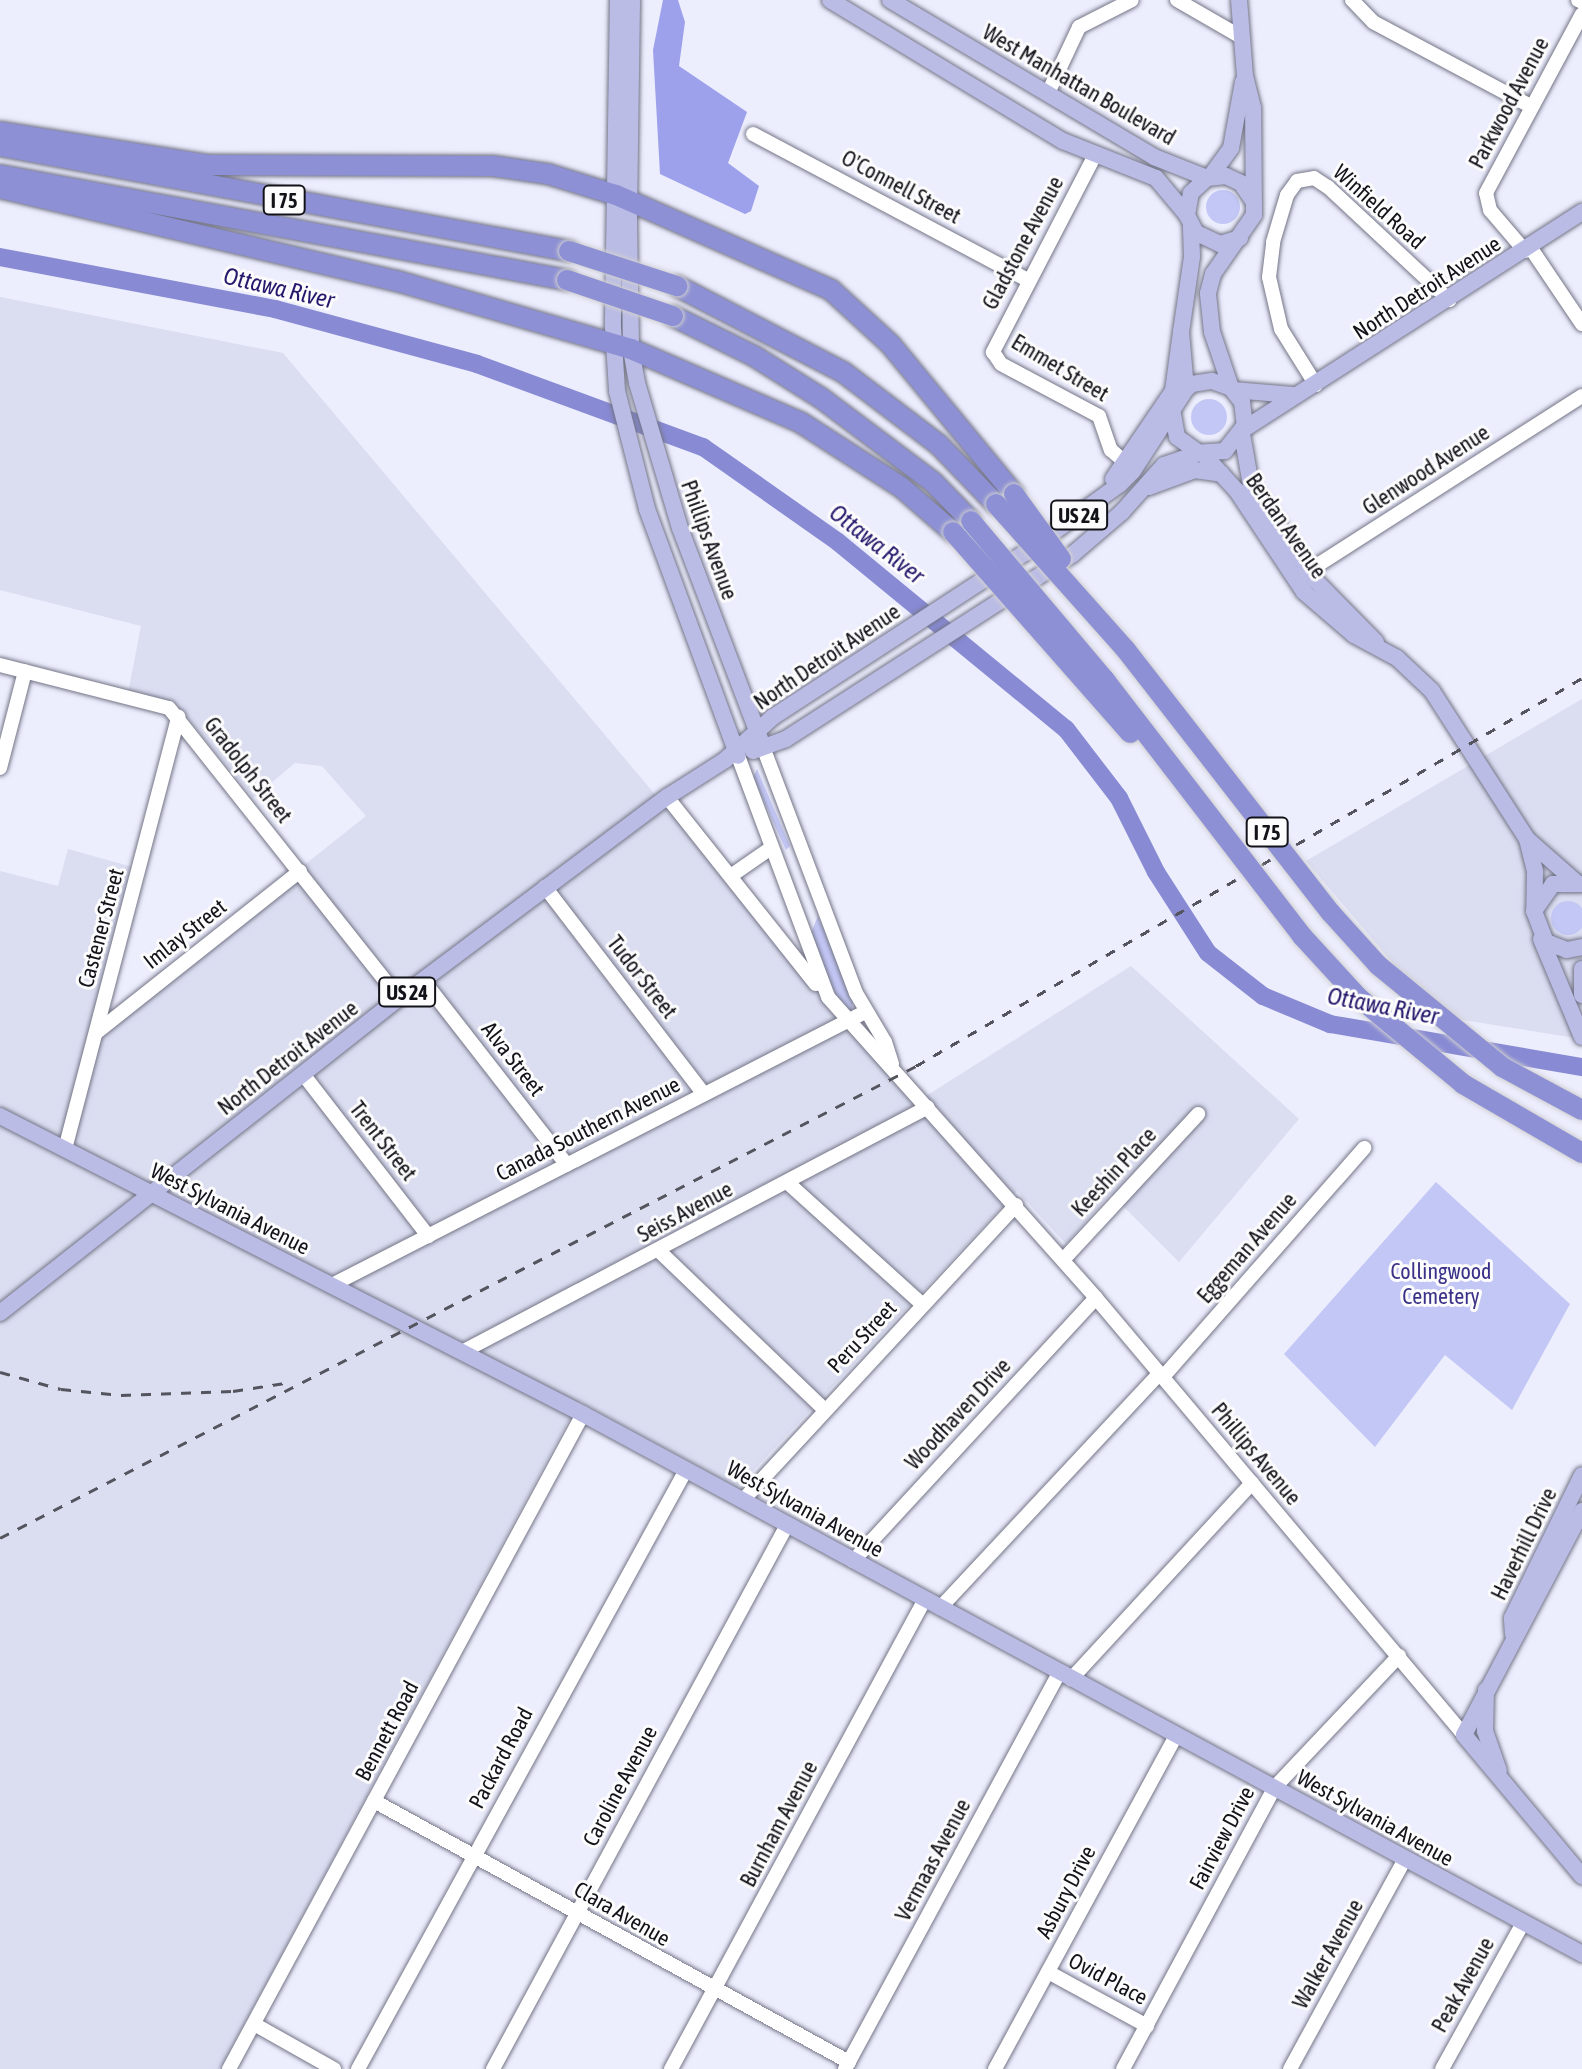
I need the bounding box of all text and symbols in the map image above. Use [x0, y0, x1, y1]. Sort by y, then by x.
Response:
street label: West Manhattan Boulevard [978, 19, 1180, 151]
street label: Parkwood Avenue [1463, 33, 1555, 173]
street label: O'Connell Street [837, 145, 965, 229]
street label: Winfield Road [1328, 159, 1430, 255]
street label: Gladstone Avenue [977, 172, 1069, 314]
road number: I 75 [262, 184, 306, 216]
street label: North Detroit Avenue [1348, 231, 1506, 345]
water label: Ottawa River [221, 261, 337, 315]
street label: Emmet Street [1007, 329, 1113, 407]
street label: Glenwood Avenue [1358, 419, 1494, 521]
street label: Berdan Avenue [1240, 468, 1332, 584]
street label: Phillips Avenue [675, 477, 743, 603]
water label: Ottawa River [824, 498, 930, 590]
road number: US 24 [1049, 499, 1109, 531]
street label: North Detroit Avenue [749, 598, 905, 716]
street label: Gradolph Street [199, 712, 297, 828]
road number: I 75 [1245, 816, 1289, 848]
street label: Castener Street [72, 865, 130, 991]
street label: Imlay Street [138, 893, 232, 975]
street label: Tudor Street [602, 930, 682, 1024]
road number: US 24 [377, 976, 437, 1008]
water label: Ottawa River [1325, 981, 1441, 1031]
street label: North Detroit Avenue [213, 995, 363, 1121]
street label: Alva Street [476, 1017, 550, 1101]
street label: Canada Southern Avenue [492, 1071, 684, 1187]
street label: Trent Street [344, 1096, 422, 1186]
street label: Keeshin Place [1066, 1122, 1162, 1222]
street label: West Sylvania Avenue [146, 1158, 314, 1260]
street label: Seiss Avenue [633, 1176, 737, 1248]
street label: Eggeman Avenue [1192, 1187, 1302, 1309]
park label: Collingwood Cemetery [1390, 1258, 1492, 1310]
street label: Peru Street [822, 1295, 902, 1379]
street label: Woodhaven Drive [900, 1353, 1016, 1475]
street label: Phillips Avenue [1206, 1398, 1306, 1510]
street label: West Sylvania Avenue [722, 1455, 888, 1563]
street label: Haverhill Drive [1486, 1484, 1562, 1604]
street label: Bennett Road [350, 1676, 424, 1786]
street label: Packard Road [463, 1703, 539, 1813]
street label: Caroline Avenue [577, 1721, 663, 1851]
street label: Burnham Avenue [735, 1756, 823, 1892]
street label: West Sylvania Avenue [1292, 1764, 1458, 1872]
street label: Fairview Drive [1184, 1782, 1260, 1894]
street label: Vermaas Avenue [890, 1794, 976, 1926]
street label: Asbury Drive [1031, 1841, 1101, 1943]
street label: Clara Avenue [569, 1876, 675, 1952]
street label: Walker Avenue [1287, 1895, 1369, 2013]
street label: Peak Avenue [1426, 1933, 1500, 2037]
street label: Ovid Place [1064, 1947, 1152, 2011]

